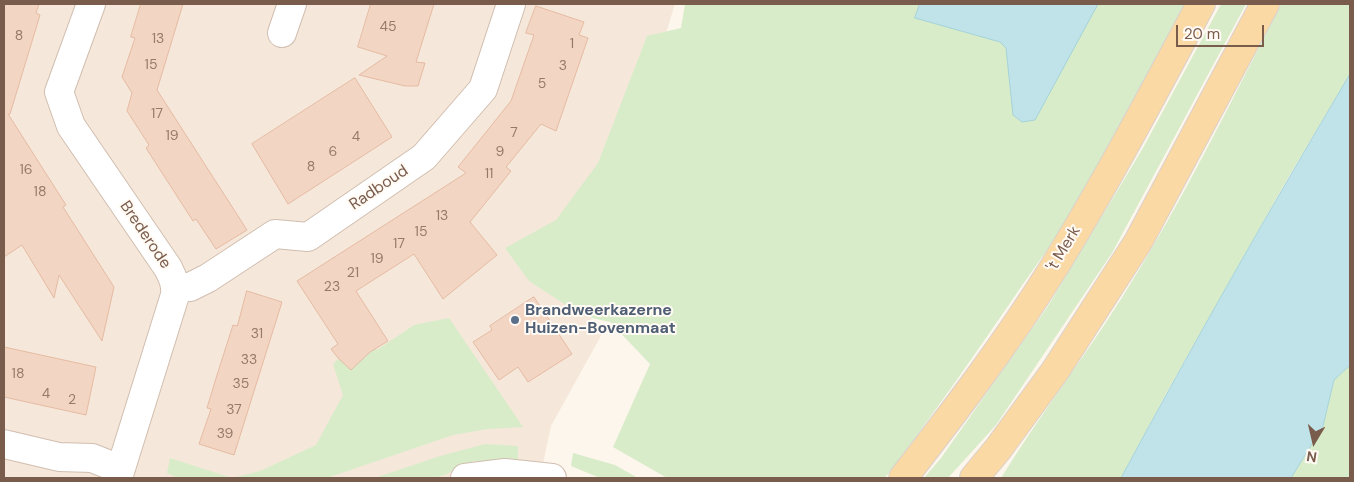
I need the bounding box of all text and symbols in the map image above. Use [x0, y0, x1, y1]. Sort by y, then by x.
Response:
scale bar [1179, 15, 1266, 47]
house number: 45 [379, 19, 397, 35]
text: 20 m [1184, 24, 1220, 44]
house number: 8 [15, 28, 23, 44]
house number: 13 [152, 31, 164, 47]
house number: 1 [570, 36, 574, 52]
house number: 15 [145, 57, 157, 73]
house number: 3 [559, 58, 567, 74]
house number: 5 [538, 76, 546, 92]
house number: 17 [151, 106, 163, 122]
house number: 7 [510, 125, 518, 141]
house number: 19 [165, 128, 179, 144]
house number: 4 [352, 129, 360, 145]
house number: 6 [329, 144, 337, 160]
house number: 9 [496, 144, 504, 160]
house number: 8 [307, 159, 315, 175]
street label: Radboud [346, 161, 412, 215]
house number: 16 [19, 162, 33, 178]
house number: 11 [485, 166, 493, 182]
house number: 18 [34, 184, 46, 200]
street label: Brederode [115, 197, 175, 273]
house number: 13 [436, 208, 448, 224]
street label: 't Merk [1043, 223, 1085, 275]
house number: 15 [415, 224, 427, 240]
house number: 17 [393, 236, 405, 252]
house number: 19 [370, 251, 384, 267]
house number: 21 [347, 265, 359, 281]
house number: 23 [324, 279, 340, 295]
place label: Brandweerkazerne Huizen-Bovenmaat [525, 301, 676, 339]
marker: Brandweerkazerne Huizen-Bovenmaat [509, 314, 521, 326]
house number: 31 [251, 326, 263, 342]
house number: 33 [241, 352, 257, 368]
house number: 18 [12, 366, 24, 382]
house number: 35 [233, 376, 249, 392]
house number: 4 [42, 386, 50, 402]
house number: 2 [68, 392, 76, 408]
house number: 37 [226, 402, 242, 418]
north arrow [1289, 417, 1339, 467]
house number: 39 [217, 426, 233, 442]
text: N [1305, 447, 1318, 467]

